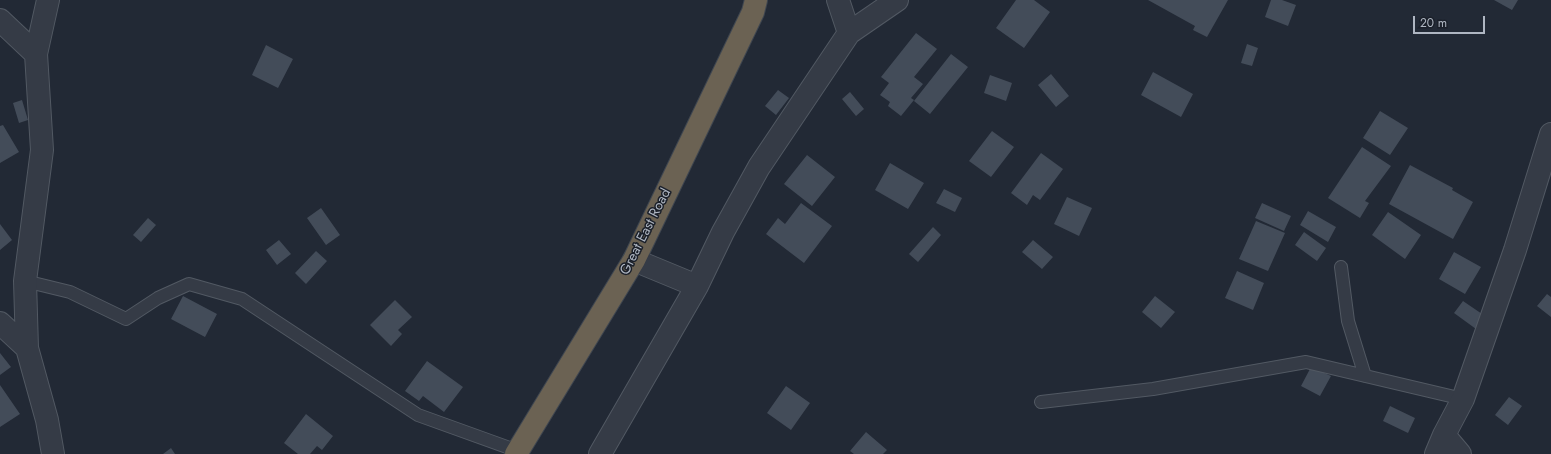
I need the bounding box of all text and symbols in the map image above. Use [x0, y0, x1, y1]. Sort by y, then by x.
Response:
scale bar [1415, 8, 1487, 34]
text: 20 m [1420, 14, 1447, 32]
street label: Great East Road [617, 186, 675, 278]

